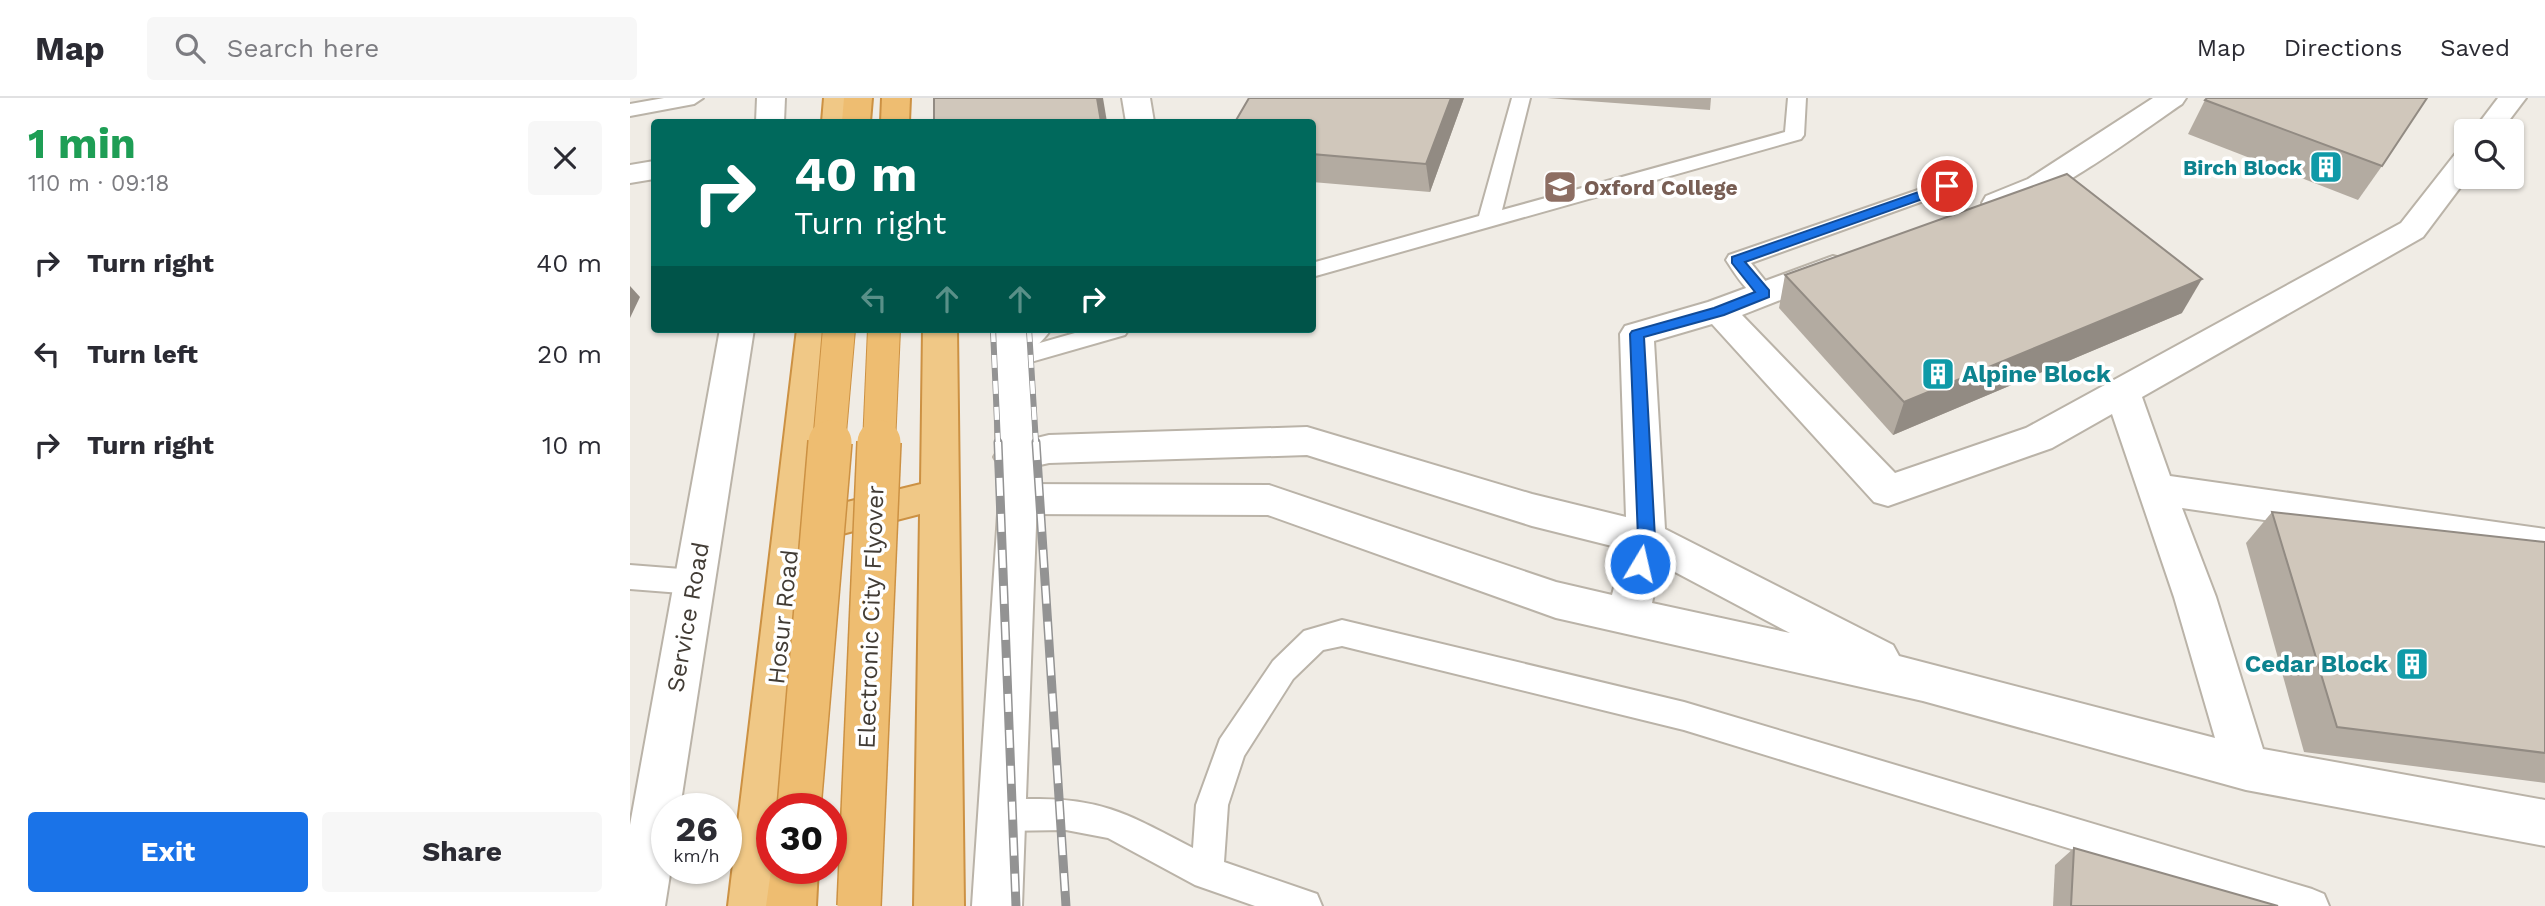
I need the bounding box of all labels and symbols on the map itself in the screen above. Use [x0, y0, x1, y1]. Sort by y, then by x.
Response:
building icon: Birch Block [2307, 148, 2345, 186]
place label: Birch Block [2183, 155, 2303, 180]
pin [1917, 156, 1977, 216]
school or university icon: Oxford College [1541, 168, 1579, 206]
place label: Oxford College [1584, 175, 1738, 200]
building icon: Alpine Block [1919, 355, 1957, 393]
place label: Alpine Block [1962, 360, 2111, 388]
street label: Electronic City Flyover [852, 484, 890, 749]
position arrow [1603, 527, 1677, 601]
street label: Service Road [661, 540, 715, 694]
street label: Hosur Road [762, 548, 804, 686]
building icon: Cedar Block [2393, 645, 2431, 683]
place label: Cedar Block [2245, 650, 2388, 678]
speed limit sign: 30 [756, 793, 847, 884]

